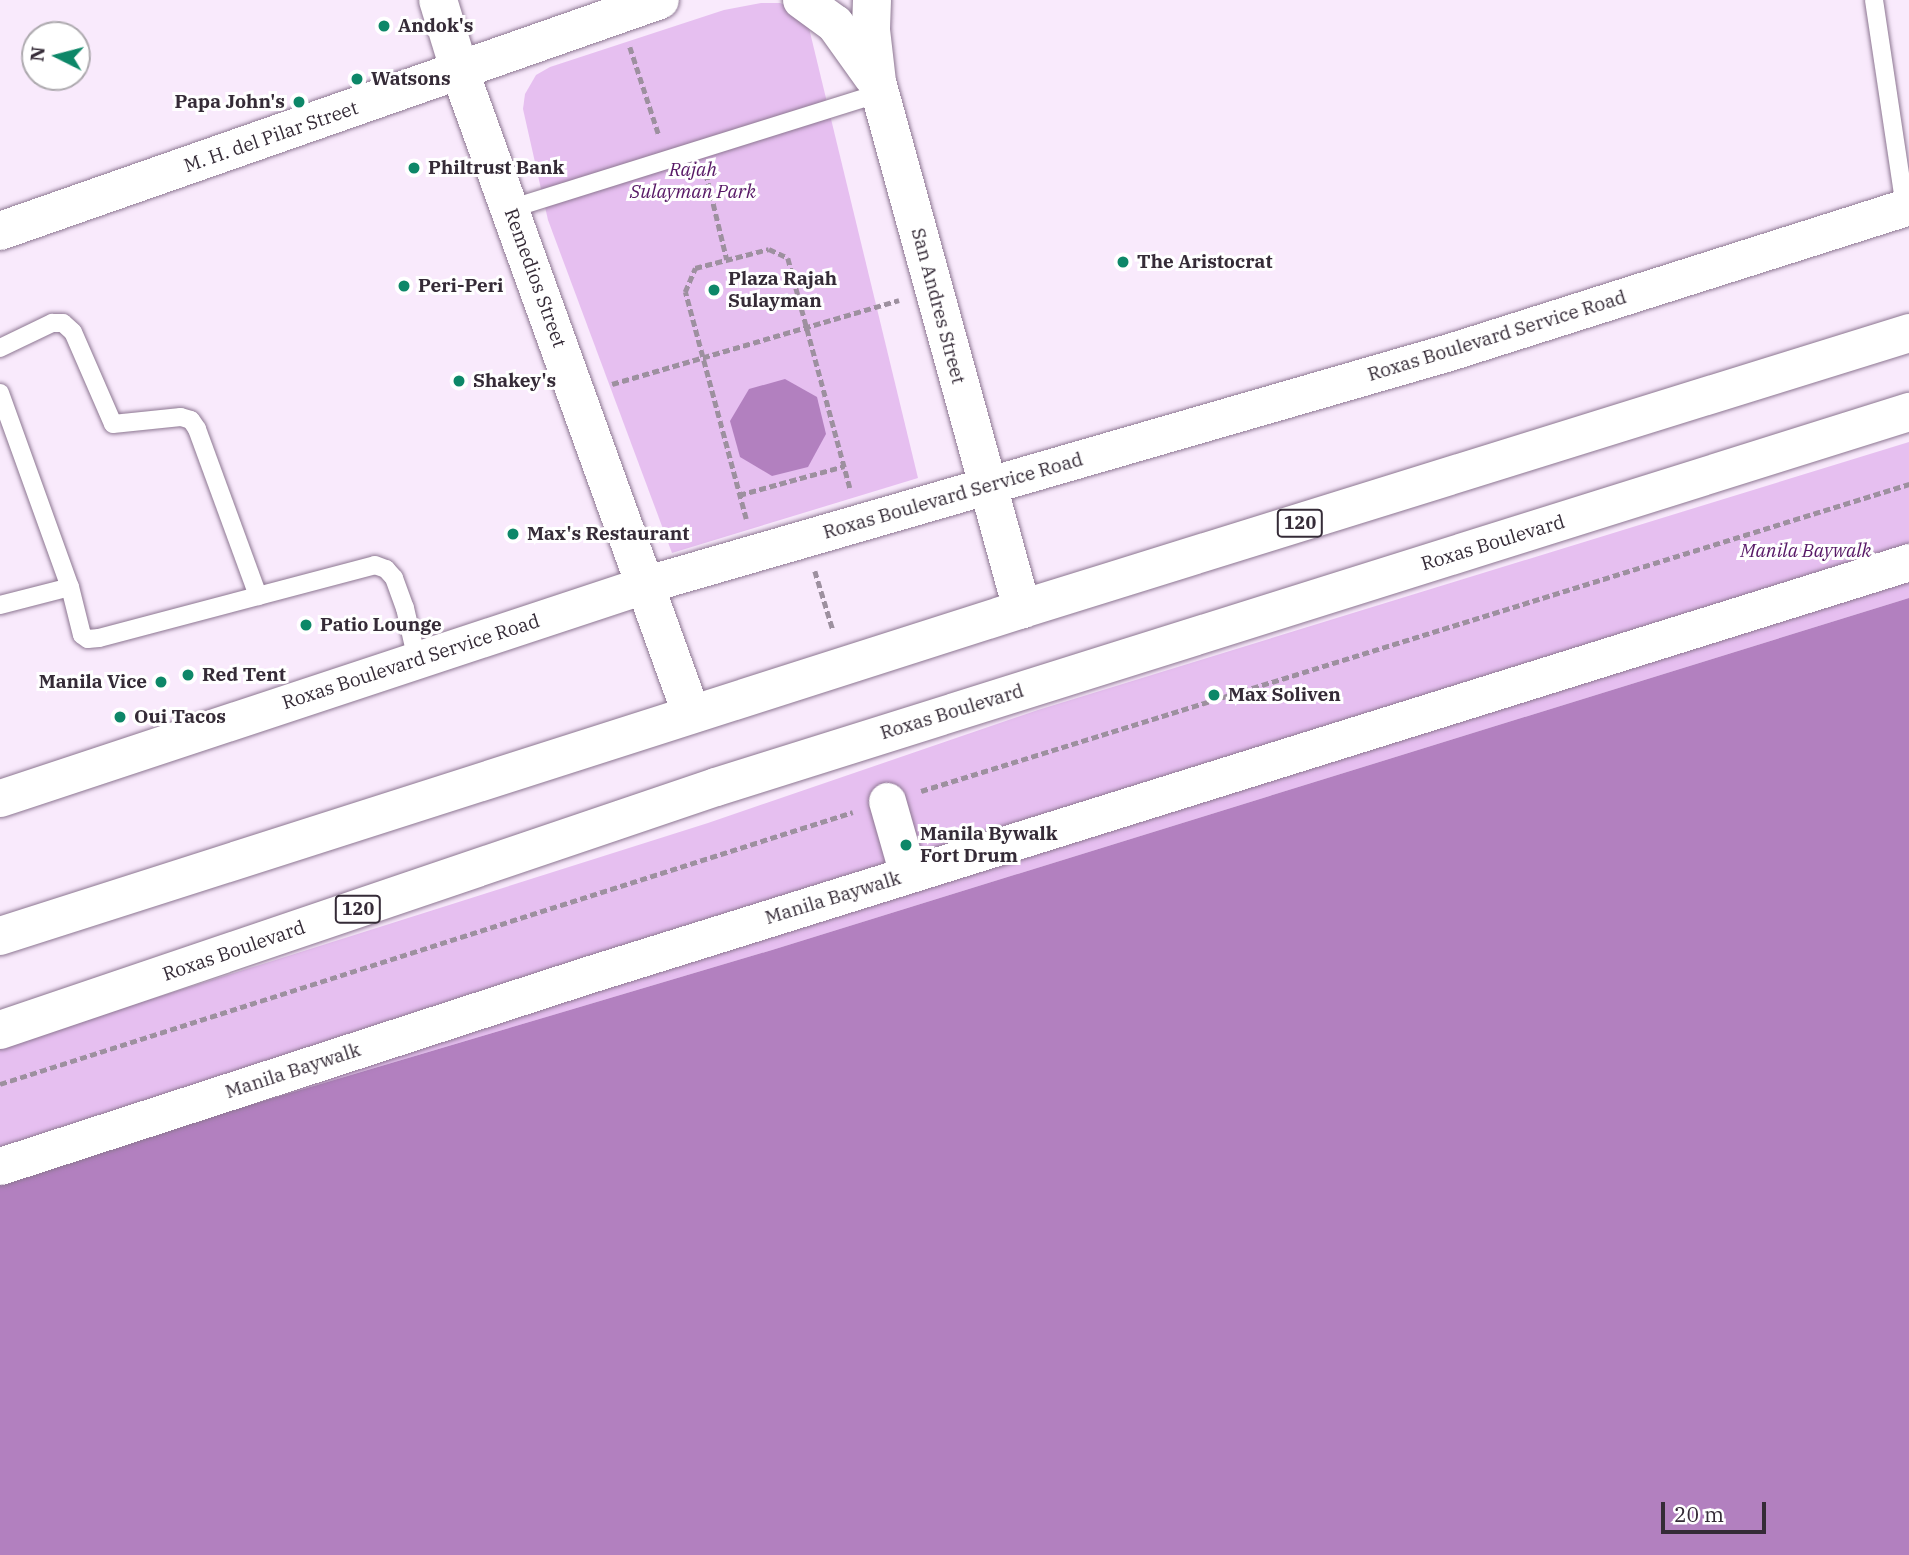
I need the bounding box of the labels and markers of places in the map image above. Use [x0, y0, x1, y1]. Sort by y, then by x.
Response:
place label: Andok's [398, 15, 473, 37]
marker: Andok's [376, 18, 392, 34]
place label: Watsons [371, 68, 451, 90]
marker: Watsons [349, 71, 365, 87]
place label: Papa John's [174, 91, 285, 113]
marker: Papa John's [291, 94, 307, 110]
place label: Philtrust Bank [428, 157, 564, 179]
marker: Philtrust Bank [406, 160, 422, 176]
place label: The Aristocrat [1137, 251, 1273, 273]
marker: The Aristocrat [1115, 254, 1131, 270]
place label: Plaza Rajah Sulayman [728, 268, 837, 312]
place label: Peri-Peri [418, 275, 503, 297]
marker: Peri-Peri [396, 278, 412, 294]
marker: Plaza Rajah Sulayman [706, 282, 722, 298]
place label: Shakey's [473, 370, 556, 392]
marker: Shakey's [451, 373, 467, 389]
place label: Max's Restaurant [527, 523, 689, 545]
marker: Max's Restaurant [505, 526, 521, 542]
place label: Patio Lounge [320, 614, 442, 636]
marker: Patio Lounge [298, 617, 314, 633]
place label: Red Tent [202, 664, 286, 686]
marker: Red Tent [180, 667, 196, 683]
place label: Manila Vice [39, 671, 147, 693]
marker: Manila Vice [153, 674, 169, 690]
place label: Max Soliven [1228, 684, 1341, 706]
marker: Max Soliven [1206, 687, 1222, 703]
place label: Oui Tacos [134, 706, 226, 728]
marker: Oui Tacos [112, 709, 128, 725]
place label: Manila Bywalk Fort Drum [920, 823, 1058, 867]
marker: Manila Bywalk Fort Drum [898, 837, 914, 853]

